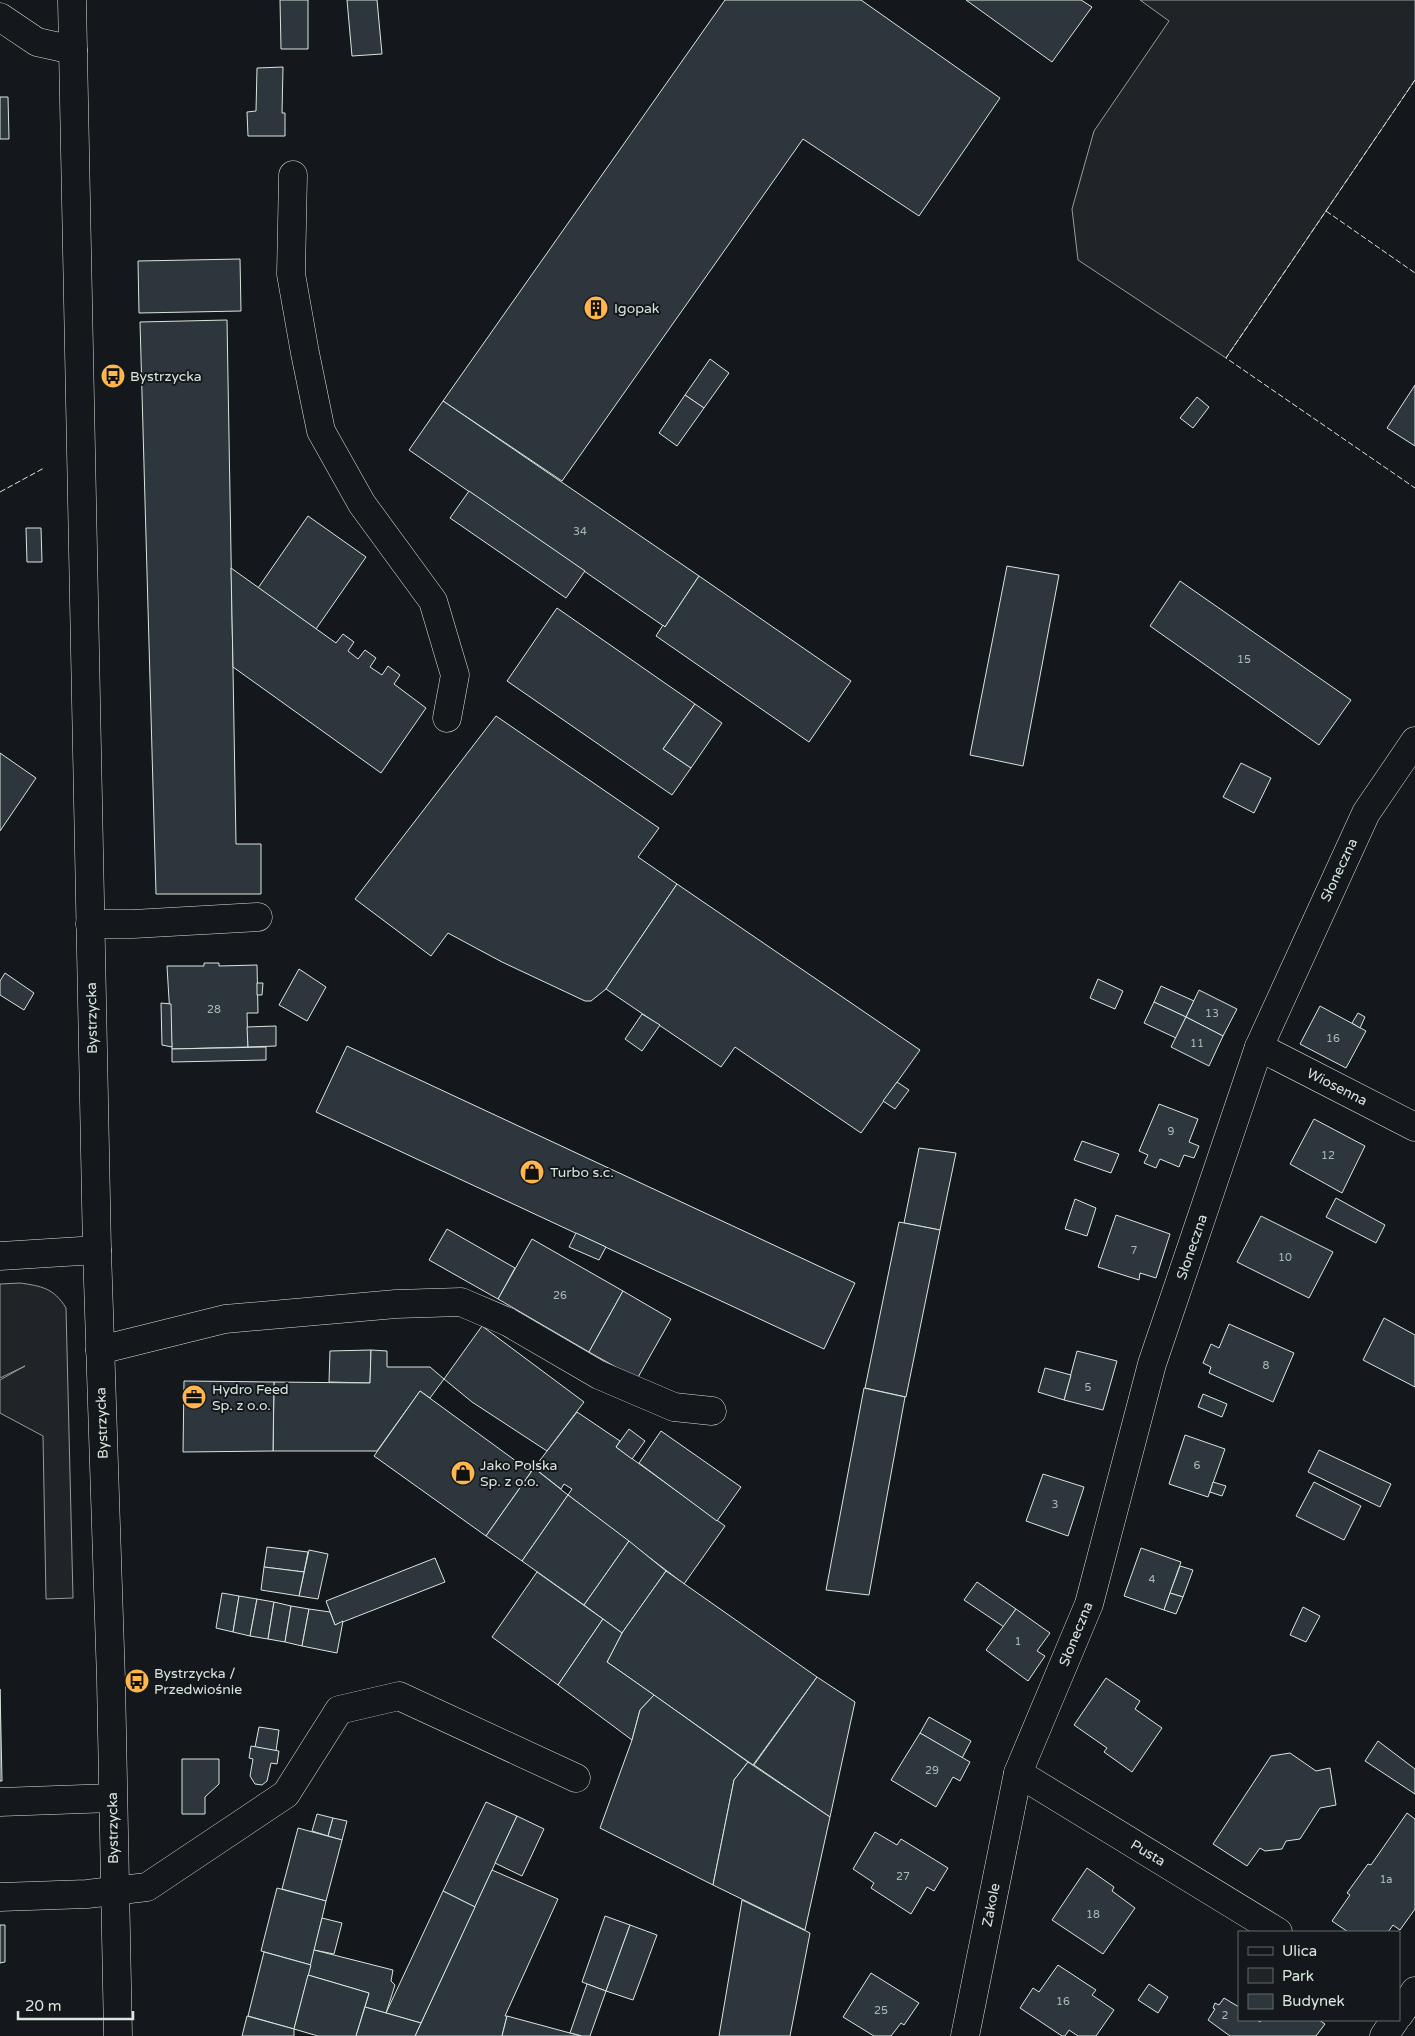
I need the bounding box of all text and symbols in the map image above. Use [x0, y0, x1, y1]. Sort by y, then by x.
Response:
building icon: Igopak [583, 295, 609, 321]
place label: Igopak [614, 300, 660, 317]
bus stop icon: Bystrzycka [100, 363, 126, 389]
place label: Bystrzycka [130, 368, 202, 385]
house number: 34 [573, 525, 587, 538]
house number: 15 [1237, 653, 1251, 666]
street label: Słoneczna [1317, 836, 1361, 904]
street label: Bystrzycka [83, 982, 101, 1054]
house number: 28 [207, 1003, 221, 1016]
house number: 13 [1205, 1007, 1219, 1020]
house number: 16 [1326, 1032, 1340, 1045]
house number: 11 [1190, 1037, 1204, 1050]
street label: Wiosenna [1304, 1065, 1370, 1109]
house number: 9 [1168, 1125, 1175, 1138]
house number: 12 [1321, 1149, 1335, 1162]
shop icon: Turbo s.c. [519, 1159, 545, 1185]
place label: Turbo s.c. [550, 1164, 614, 1181]
street label: Słoneczna [1173, 1212, 1211, 1282]
house number: 7 [1131, 1244, 1138, 1257]
house number: 10 [1278, 1251, 1292, 1264]
house number: 26 [553, 1289, 567, 1302]
house number: 8 [1263, 1359, 1270, 1372]
place label: Hydro Feed Sp. z o.o. [212, 1381, 289, 1414]
house number: 5 [1085, 1381, 1092, 1394]
office icon: Hydro Feed Sp. z o.o. [181, 1384, 207, 1410]
street label: Bystrzycka [92, 1387, 112, 1459]
place label: Jako Polska Sp. z o.o. [480, 1457, 557, 1490]
house number: 6 [1194, 1459, 1201, 1472]
shop icon: Jako Polska Sp. z o.o. [450, 1460, 476, 1486]
house number: 3 [1052, 1498, 1059, 1511]
house number: 4 [1149, 1573, 1156, 1586]
street label: Słoneczna [1055, 1599, 1097, 1669]
house number: 1 [1015, 1635, 1021, 1648]
place label: Bystrzycka / Przedwiośnie [154, 1665, 242, 1698]
bus stop icon: Bystrzycka / Przedwiośnie [124, 1668, 150, 1694]
house number: 29 [925, 1764, 939, 1777]
street label: Bystrzycka [104, 1792, 122, 1864]
street label: Pusta [1127, 1836, 1169, 1870]
house number: 27 [896, 1870, 910, 1883]
house number: 1a [1379, 1873, 1393, 1886]
street label: Zakole [978, 1882, 1004, 1928]
house number: 18 [1086, 1908, 1100, 1921]
legend [1238, 1931, 1400, 2021]
text: Ulica [1282, 1942, 1317, 1960]
text: Park [1282, 1967, 1314, 1985]
scale bar [18, 1988, 132, 2020]
text: Budynek [1282, 1992, 1345, 2010]
house number: 16 [1056, 1995, 1070, 2008]
text: 20 m [25, 1997, 62, 2015]
house number: 25 [874, 2004, 888, 2017]
house number: 2 [1222, 2009, 1229, 2022]

